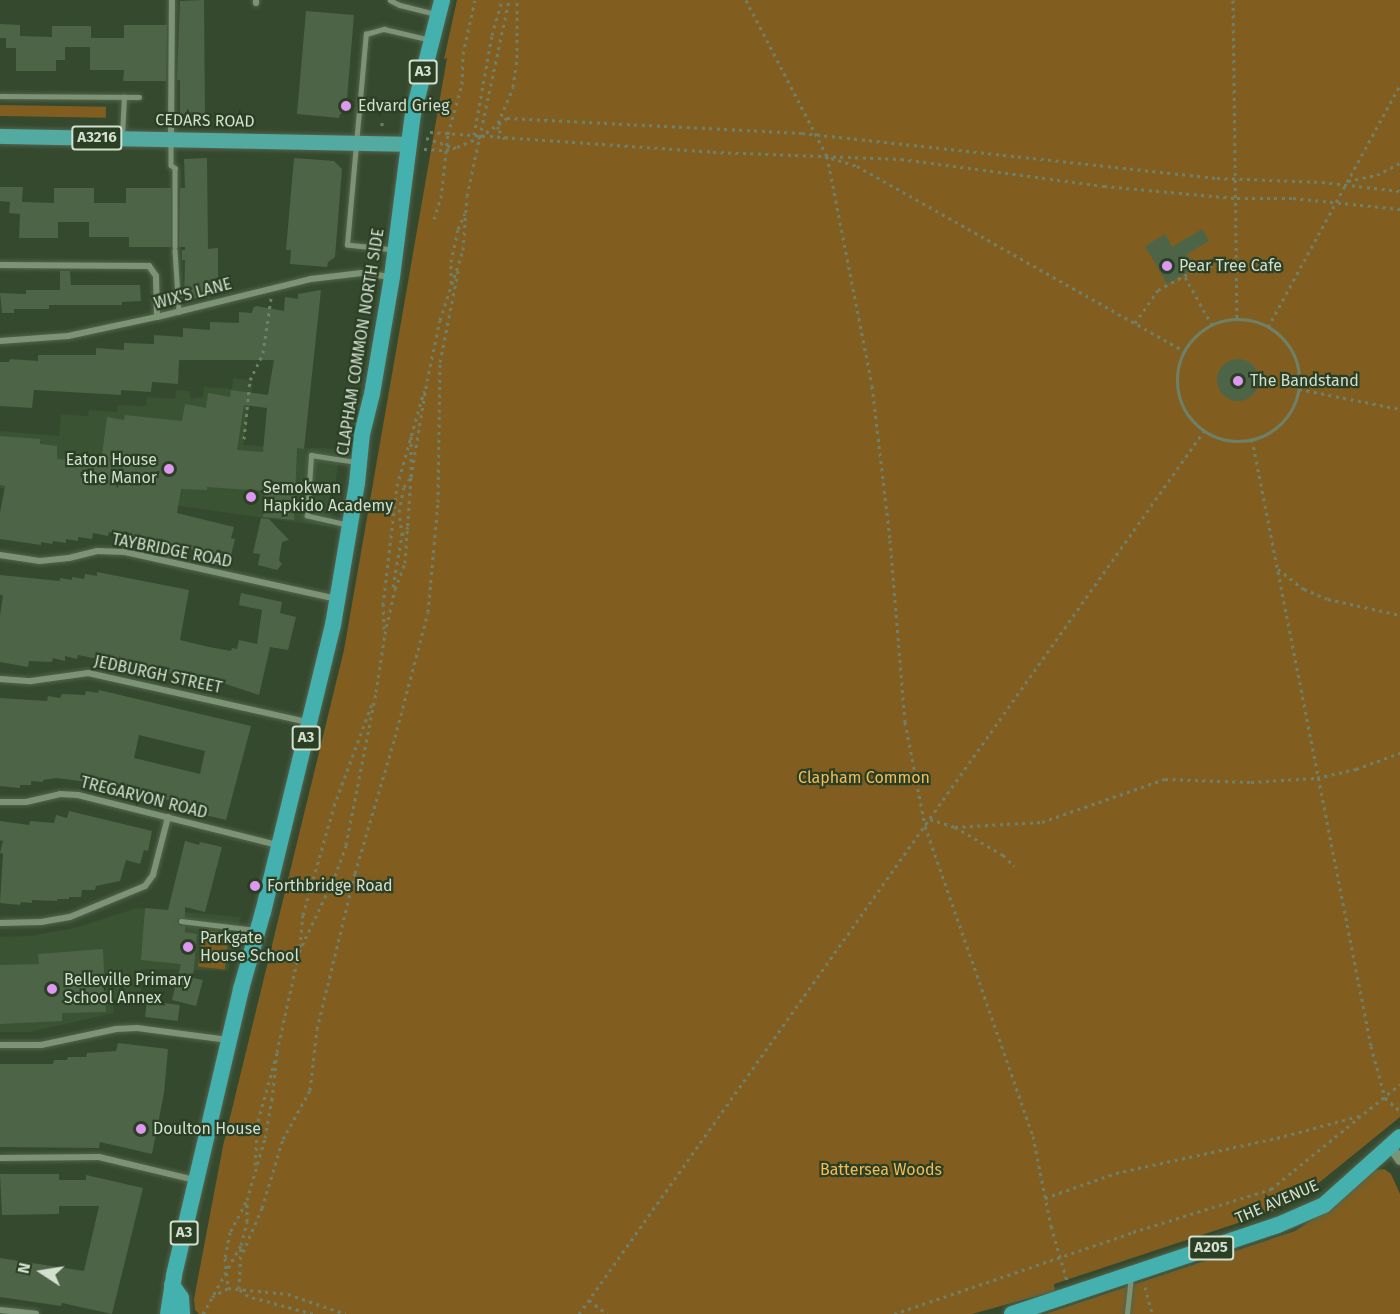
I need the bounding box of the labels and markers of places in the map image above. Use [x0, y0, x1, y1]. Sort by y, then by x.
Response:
place label: Edvard Grieg [358, 96, 449, 116]
marker: Edvard Grieg [339, 99, 353, 113]
place label: Pear Tree Cafe [1179, 256, 1282, 276]
marker: Pear Tree Cafe [1160, 259, 1174, 273]
place label: The Bandstand [1250, 371, 1359, 391]
marker: The Bandstand [1231, 374, 1245, 388]
place label: Eaton House the Manor [66, 450, 157, 488]
marker: Eaton House the Manor [162, 462, 176, 476]
place label: Semokwan Hapkido Academy [263, 478, 393, 516]
marker: Semokwan Hapkido Academy [244, 490, 258, 504]
place label: Forthbridge Road [267, 876, 393, 896]
marker: Forthbridge Road [248, 879, 262, 893]
place label: Parkgate House School [200, 928, 299, 966]
marker: Parkgate House School [181, 940, 195, 954]
place label: Belleville Primary School Annex [64, 970, 191, 1008]
marker: Belleville Primary School Annex [45, 982, 59, 996]
place label: Doulton House [153, 1119, 261, 1139]
marker: Doulton House [134, 1122, 148, 1136]

